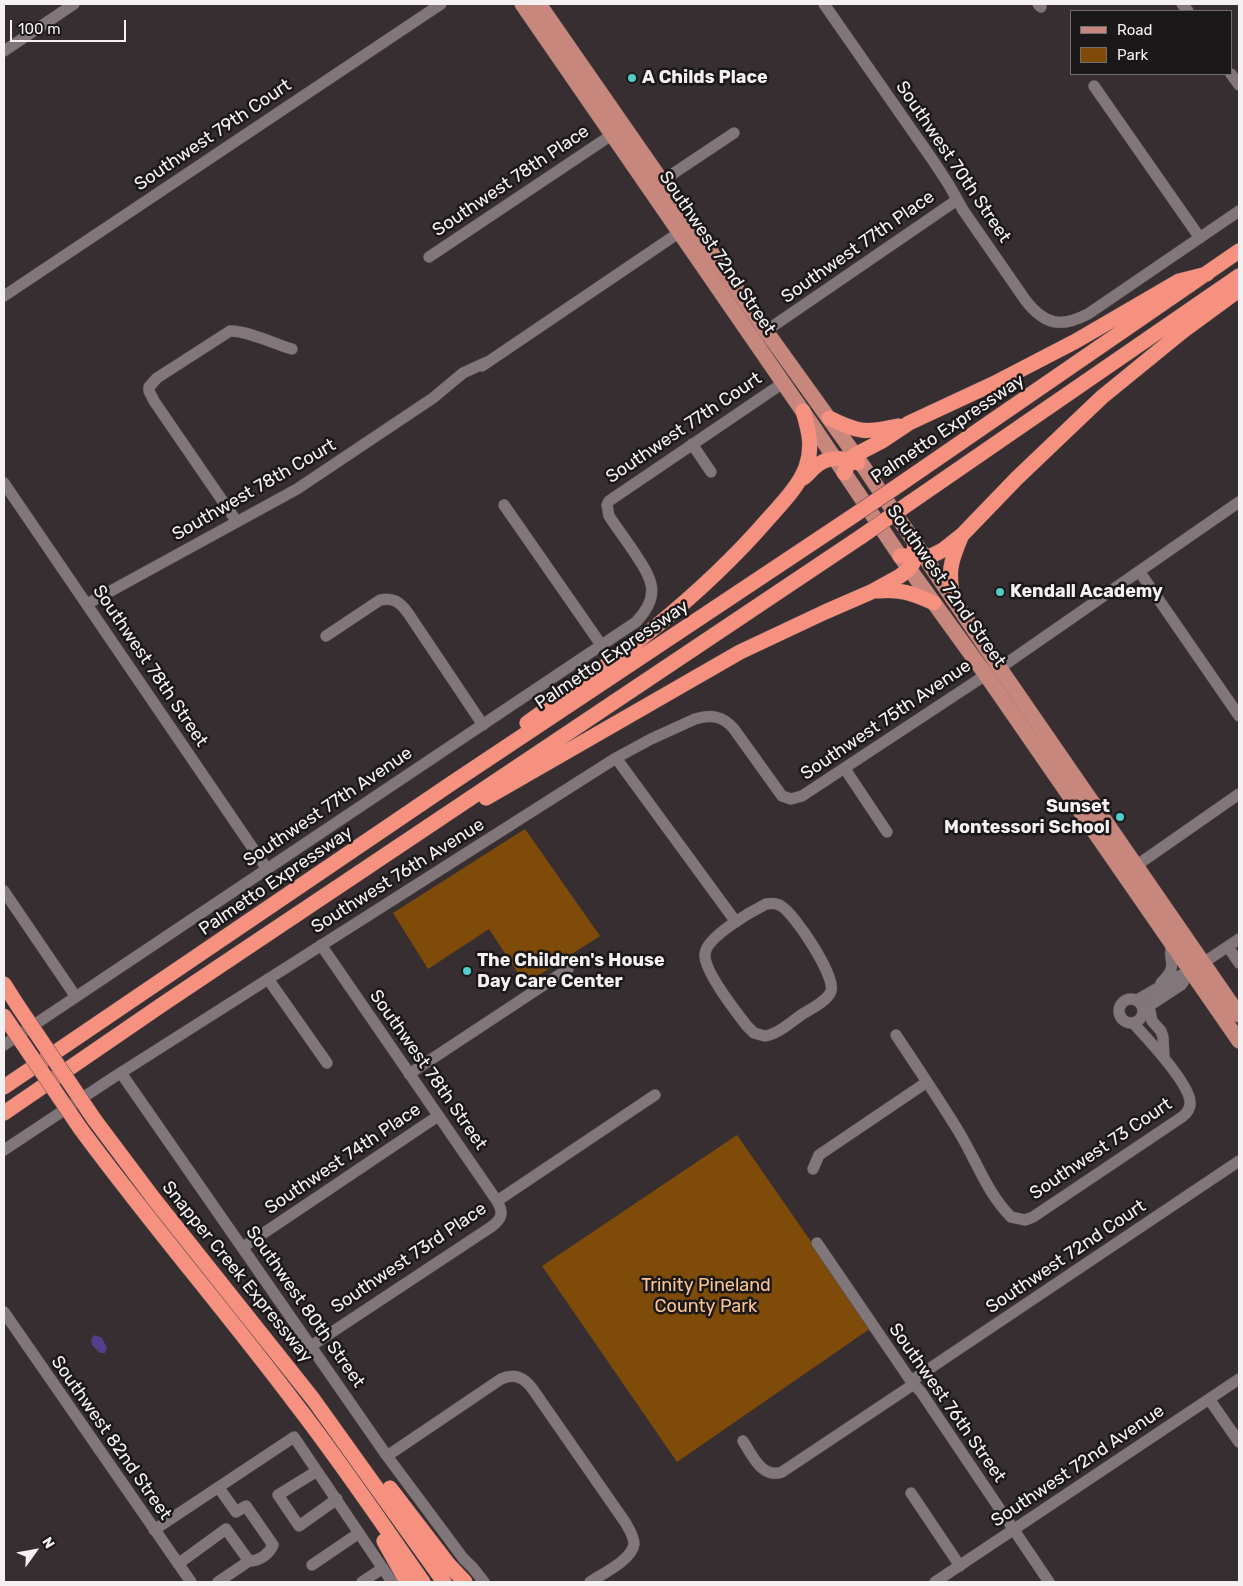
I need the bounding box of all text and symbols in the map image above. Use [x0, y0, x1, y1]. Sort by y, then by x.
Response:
scale bar [12, 10, 129, 42]
legend [1070, 10, 1233, 75]
text: 100 m [18, 20, 60, 38]
text: Road [1117, 21, 1153, 39]
text: Park [1117, 46, 1148, 64]
place label: A Childs Place [642, 67, 768, 89]
marker: A Childs Place [626, 72, 638, 84]
street label: Southwest 79th Court [130, 74, 296, 196]
street label: Southwest 70th Street [891, 77, 1015, 247]
street label: Southwest 78th Place [429, 121, 593, 241]
street label: Southwest 72nd Street [654, 167, 780, 339]
street label: Southwest 77th Place [777, 186, 939, 308]
street label: Southwest 77th Court [602, 368, 766, 488]
street label: Palmetto Expressway [867, 370, 1029, 488]
street label: Southwest 78th Court [168, 434, 340, 546]
street label: Southwest 72nd Street [882, 501, 1010, 671]
street label: Southwest 78th Street [88, 581, 212, 751]
place label: Kendall Academy [1010, 581, 1163, 603]
marker: Kendall Academy [994, 586, 1006, 598]
street label: Palmetto Expressway [531, 596, 693, 714]
street label: Southwest 75th Avenue [797, 655, 975, 785]
street label: Southwest 77th Avenue [239, 742, 417, 872]
place label: Sunset Montessori School [944, 796, 1110, 839]
marker: Sunset Montessori School [1114, 811, 1126, 823]
street label: Southwest 76th Avenue [307, 814, 489, 938]
street label: Palmetto Expressway [195, 822, 357, 940]
place label: The Children's House Day Care Center [477, 950, 665, 992]
marker: The Children's House Day Care Center [461, 965, 473, 977]
street label: Southwest 78th Street [365, 986, 491, 1154]
street label: Southwest 73 Court [1026, 1093, 1176, 1205]
street label: Southwest 74th Place [261, 1099, 425, 1219]
street label: Snapper Creek Expressway [157, 1177, 317, 1367]
street label: Southwest 72nd Court [982, 1195, 1150, 1319]
street label: Southwest 73rd Place [327, 1198, 491, 1318]
street label: Southwest 80th Street [241, 1222, 369, 1392]
park label: Trinity Pineland County Park [641, 1275, 771, 1318]
street label: Southwest 76th Street [884, 1319, 1010, 1487]
street label: Southwest 82nd Street [46, 1352, 176, 1524]
street label: Southwest 72nd Avenue [987, 1400, 1169, 1532]
north arrow [10, 1526, 60, 1576]
text: N [38, 1534, 58, 1552]

